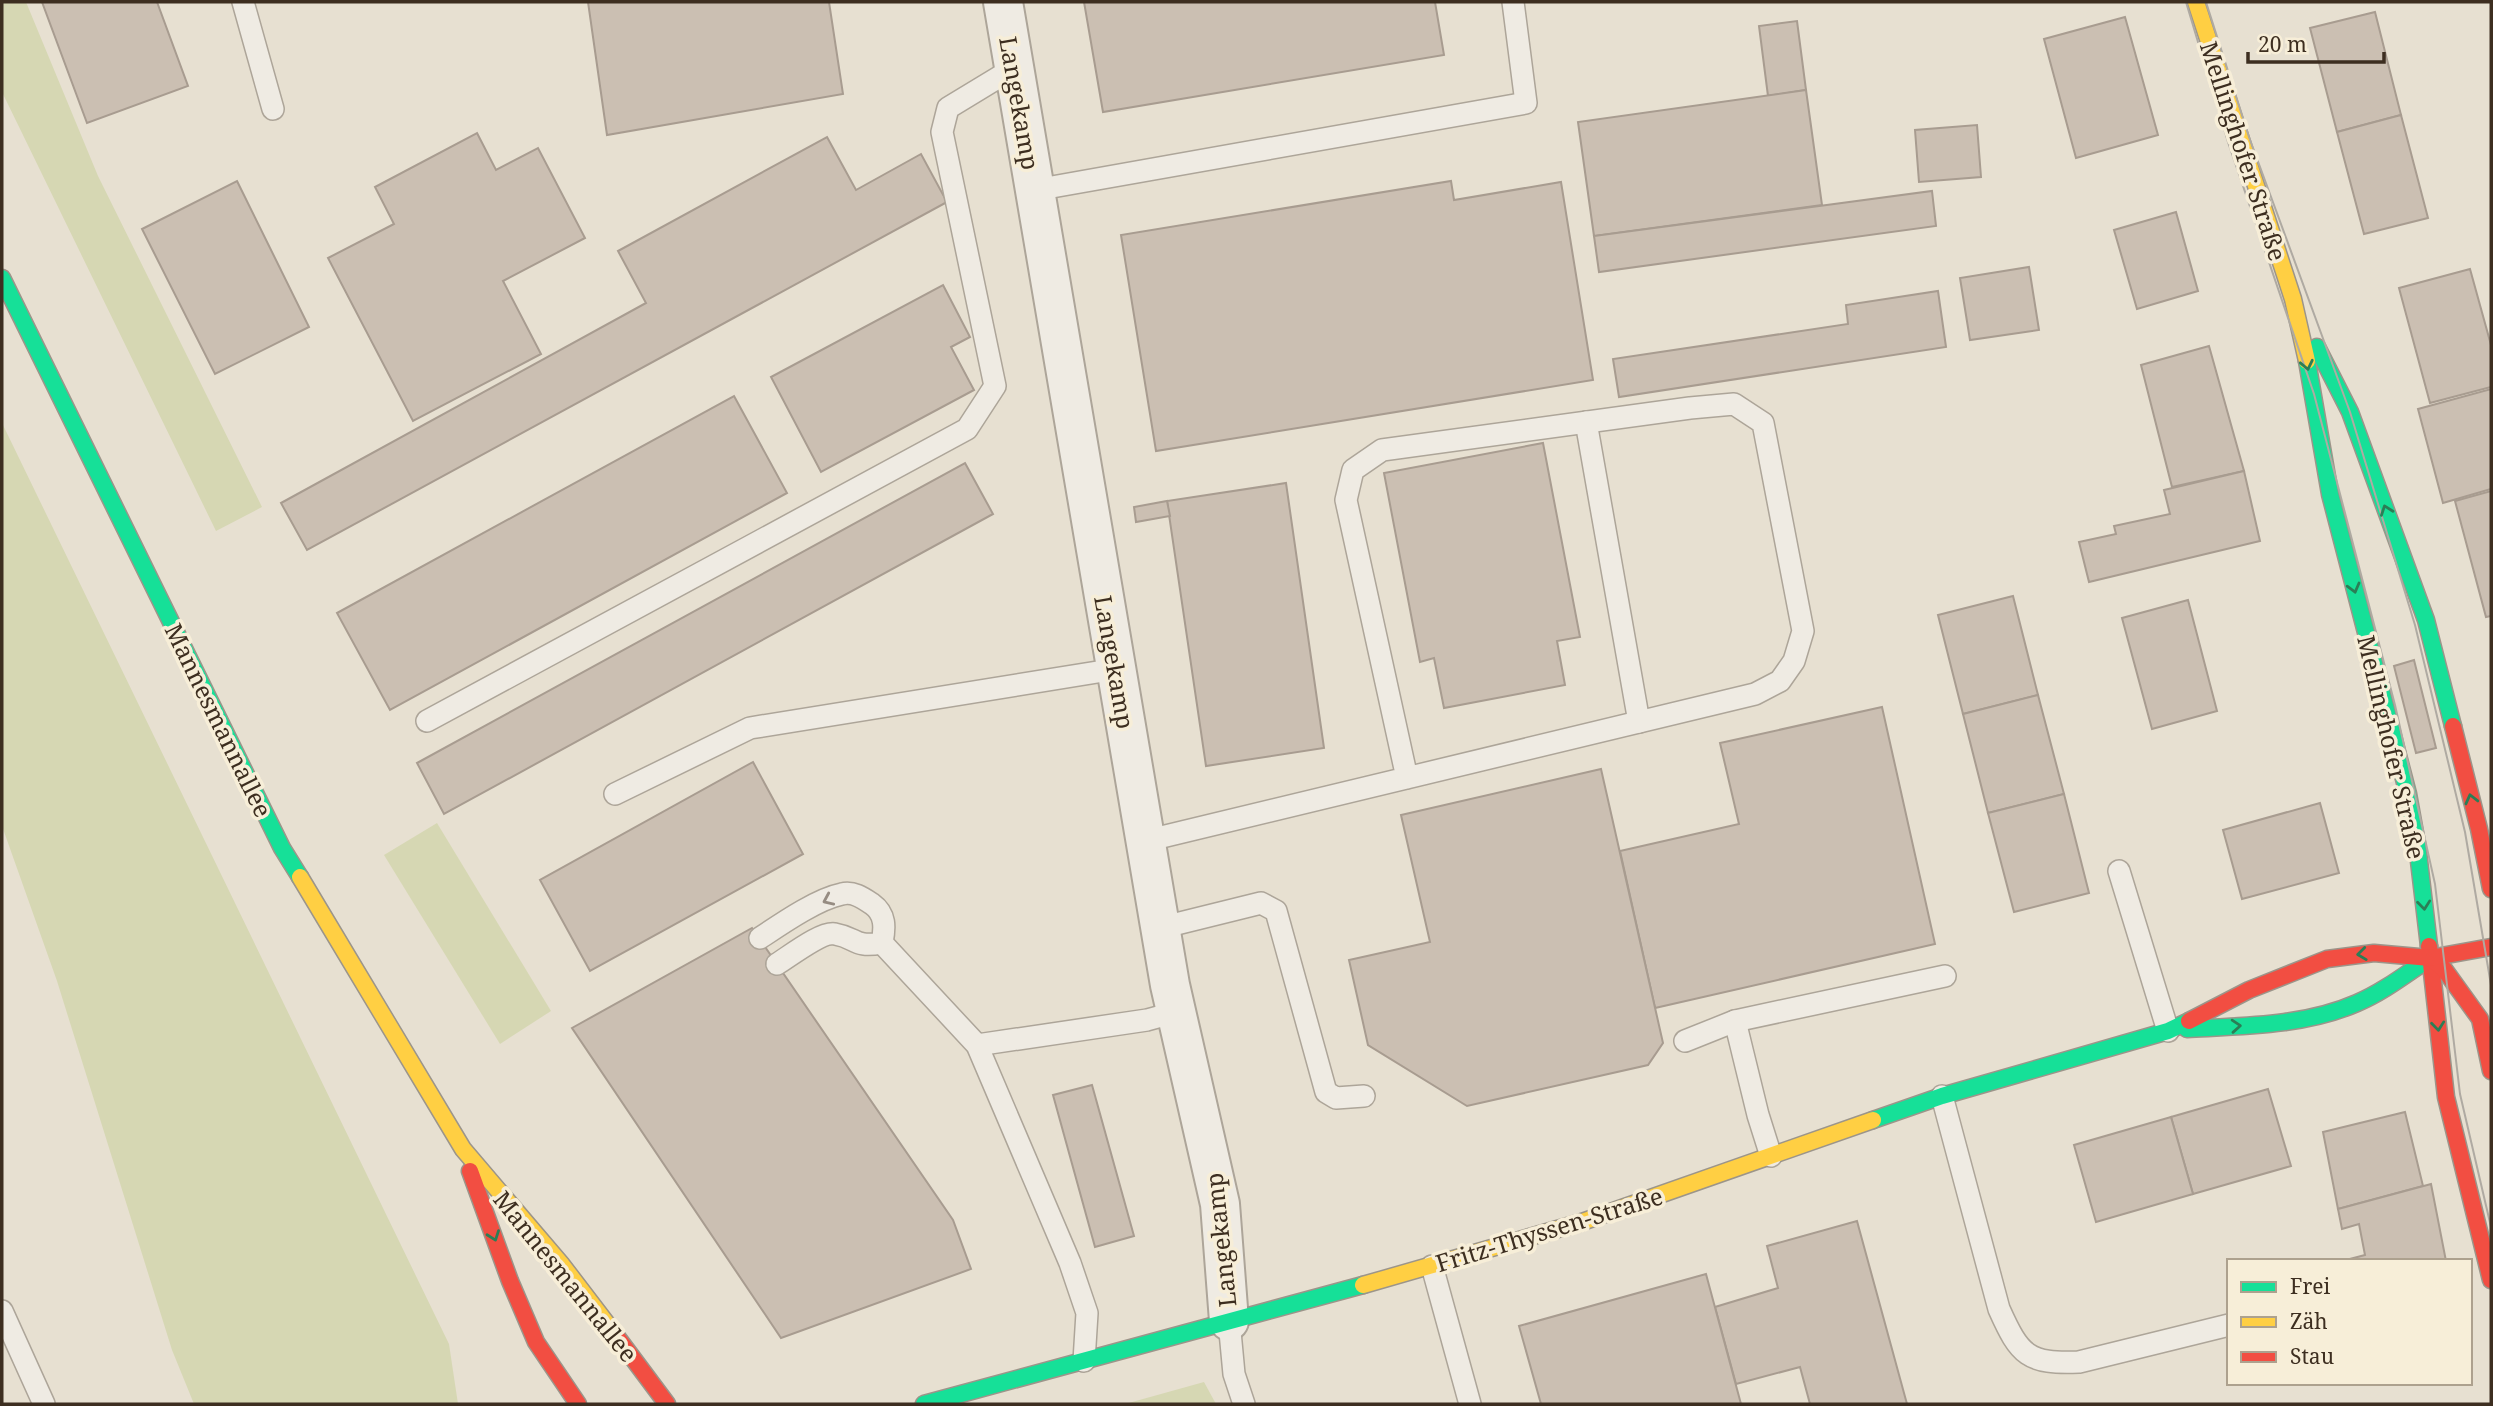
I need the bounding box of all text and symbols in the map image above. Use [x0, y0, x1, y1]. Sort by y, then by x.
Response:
scale bar [2248, 21, 2384, 65]
text: 20 m [2258, 30, 2307, 58]
street label: Langekamp [992, 34, 1048, 172]
street label: Mellinghofer Straße [2193, 37, 2295, 265]
one-way arrow [2299, 359, 2314, 371]
one-way arrow [2380, 505, 2394, 517]
one-way arrow [2346, 582, 2360, 594]
street label: Langekamp [1087, 593, 1143, 731]
street label: Mannesmannallee [158, 618, 280, 822]
street label: Mellinghofer Straße [2350, 632, 2434, 862]
one-way arrow [2465, 793, 2479, 805]
one-way arrow [822, 892, 835, 906]
one-way arrow [2416, 900, 2431, 911]
one-way arrow [2356, 947, 2368, 962]
one-way arrow [2231, 1019, 2242, 1034]
one-way arrow [2430, 1020, 2445, 1032]
street label: Langekamp [1197, 1171, 1243, 1309]
street label: Fritz-Thyssen-Straße [1431, 1179, 1667, 1279]
street label: Mannesmannallee [487, 1183, 645, 1369]
one-way arrow [486, 1230, 500, 1242]
legend [2227, 1259, 2472, 1385]
text: Frei [2290, 1272, 2331, 1300]
text: Zäh [2290, 1307, 2328, 1335]
text: Stau [2290, 1342, 2334, 1370]

